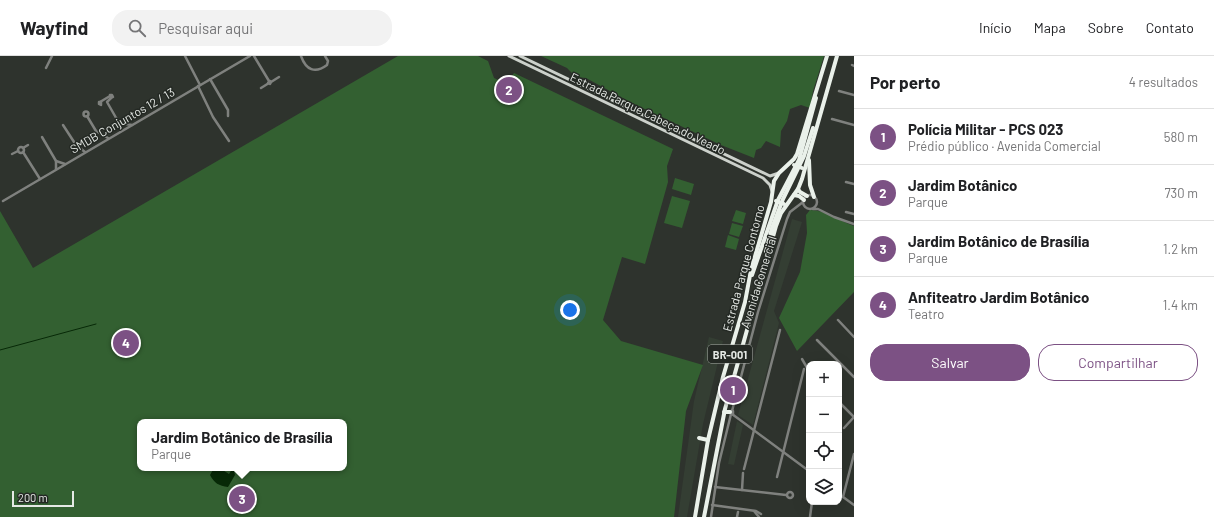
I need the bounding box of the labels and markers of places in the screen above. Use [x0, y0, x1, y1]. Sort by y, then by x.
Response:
pin: 2 [496, 75, 522, 105]
pin: 4 [113, 328, 139, 358]
pin: 1 [720, 375, 746, 405]
pin: 3 [229, 484, 255, 514]

